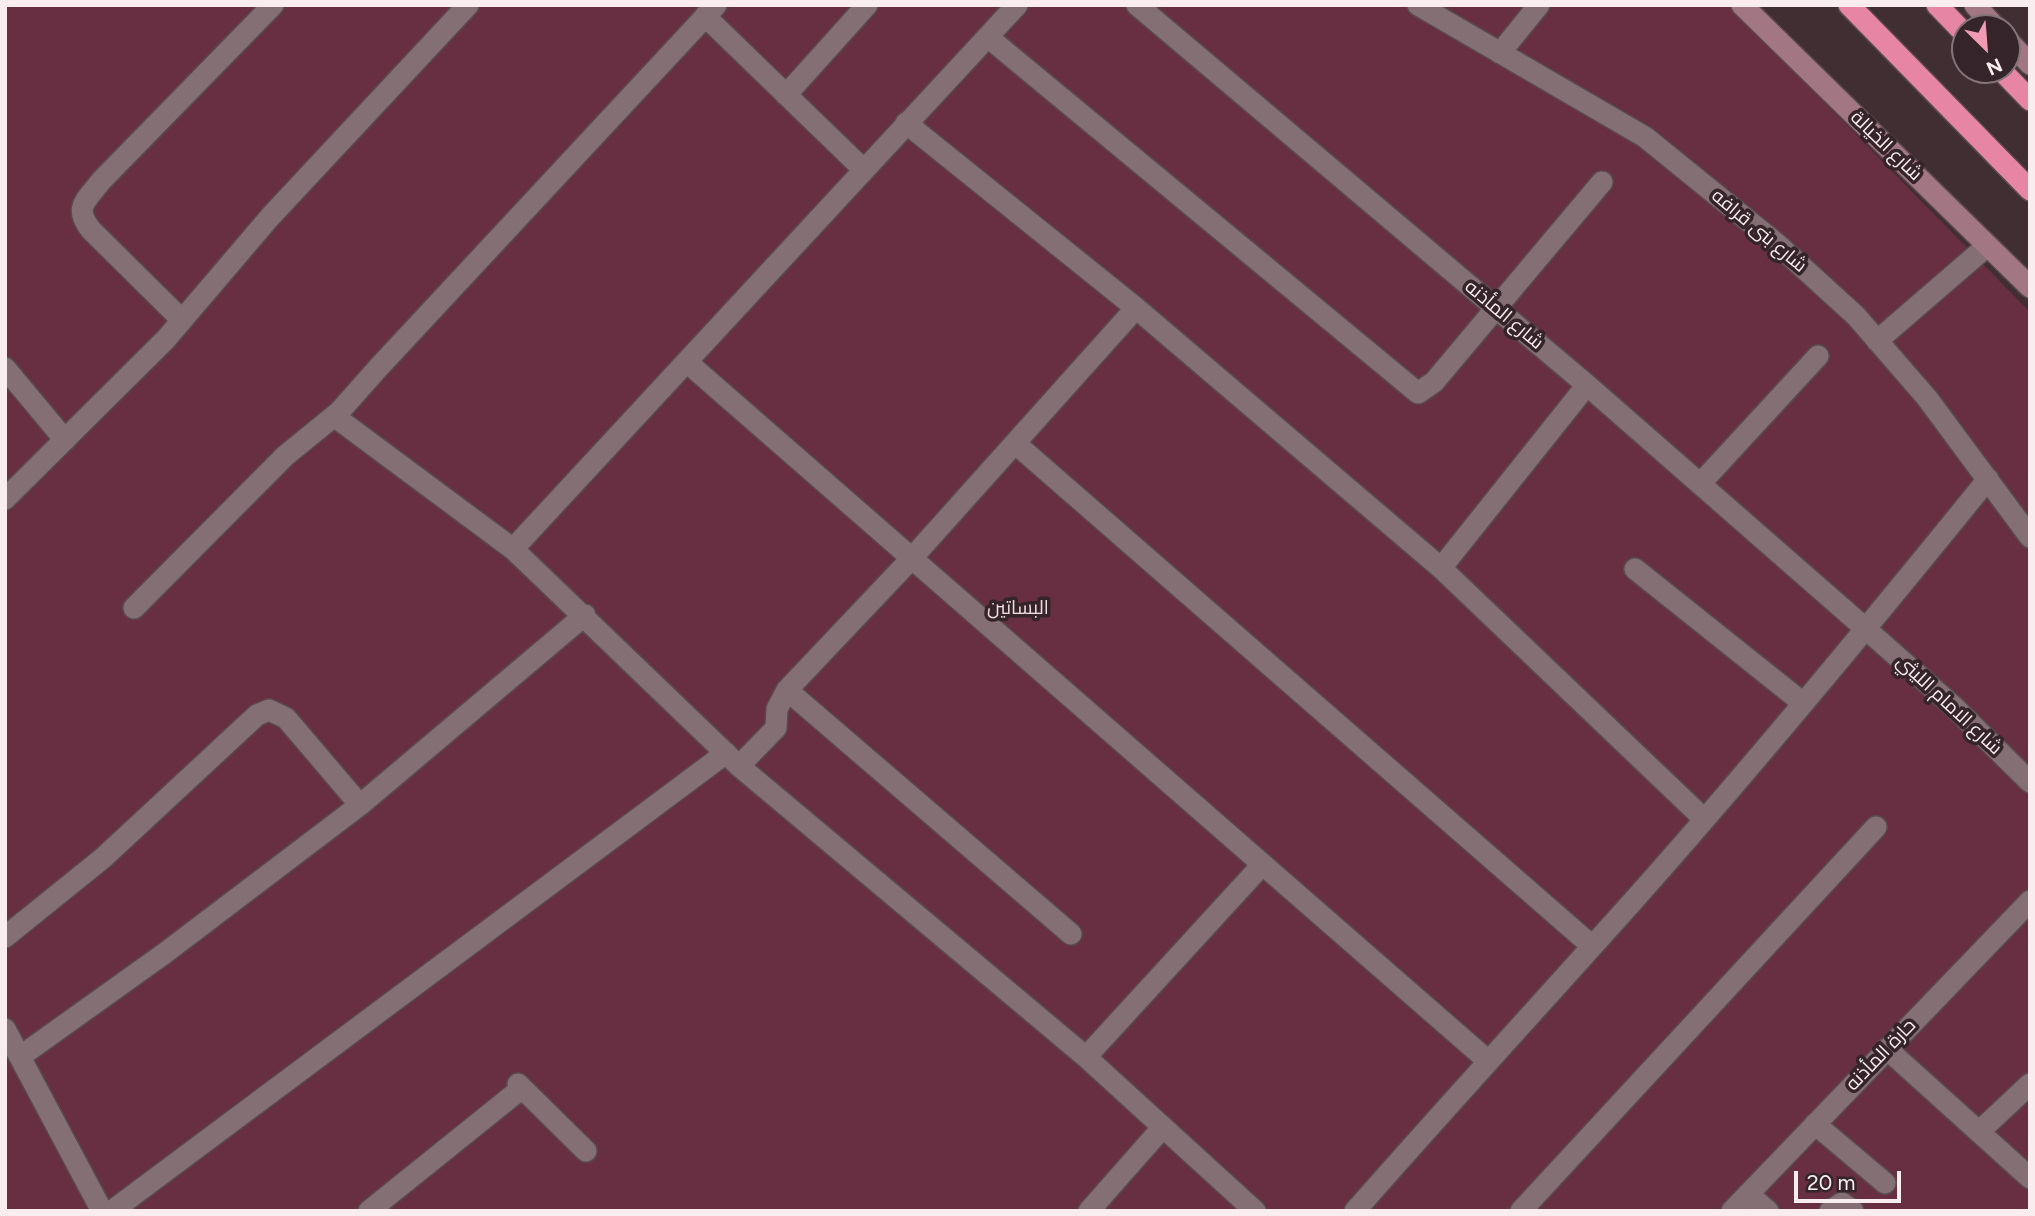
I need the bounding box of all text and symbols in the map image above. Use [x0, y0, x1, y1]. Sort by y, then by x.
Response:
north arrow [1951, 14, 2021, 84]
text: N [1983, 53, 2006, 80]
street label: شارع الخيالة [1845, 106, 1927, 186]
street label: شارع بنى قرافه [1707, 185, 1811, 277]
street label: شارع المأذنه [1460, 276, 1548, 354]
park label: البساتين [987, 597, 1049, 619]
street label: شارع الامام الليثي [1891, 650, 2007, 760]
street label: حارة المأذنه [1841, 1014, 1921, 1096]
scale bar [1797, 1156, 1904, 1200]
text: 20 m [1807, 1170, 1855, 1195]

